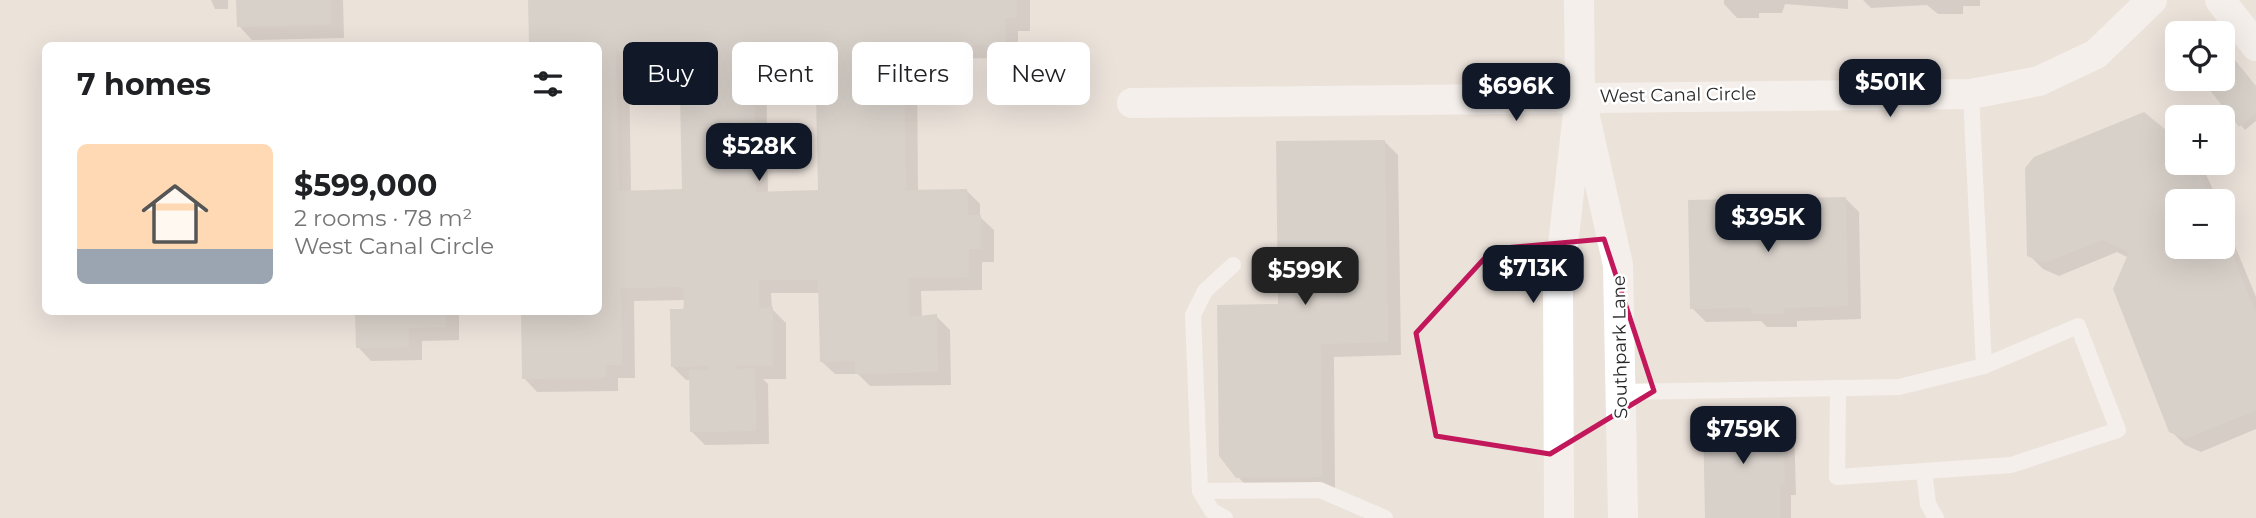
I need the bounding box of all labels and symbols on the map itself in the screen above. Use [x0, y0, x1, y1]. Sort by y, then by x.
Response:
pin: $501K [1841, 60, 1939, 119]
pin: $696K [1467, 64, 1565, 123]
street label: West Canal Circle [1600, 83, 1757, 107]
pin: $528K [710, 124, 808, 183]
pin: $395K [1719, 194, 1817, 254]
pin: $713K [1484, 246, 1582, 305]
pin: $599K [1256, 247, 1354, 307]
street label: Southpark Lane [1608, 275, 1632, 419]
pin: $759K [1694, 406, 1792, 466]

